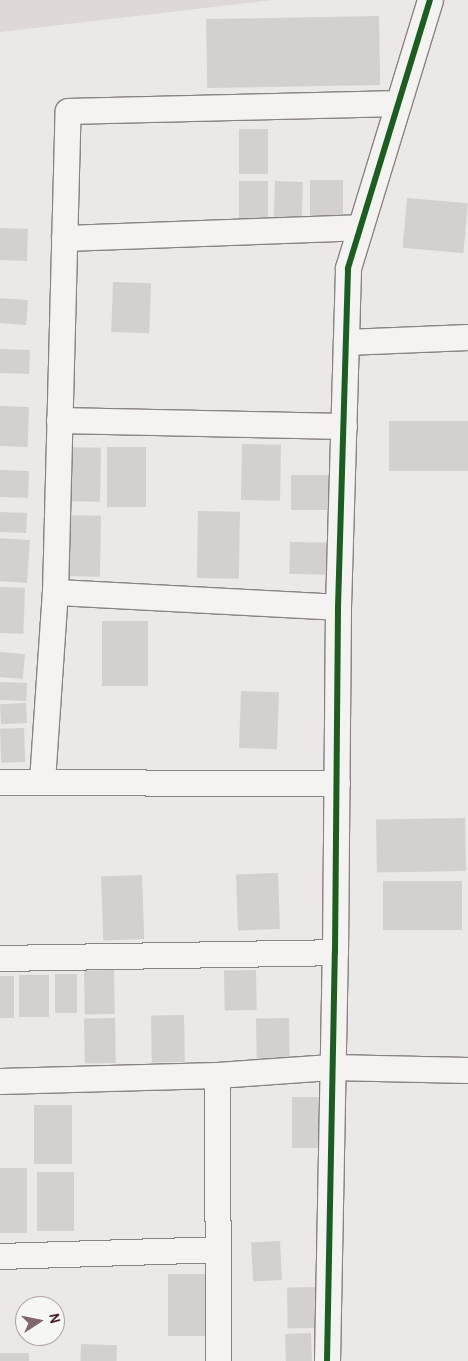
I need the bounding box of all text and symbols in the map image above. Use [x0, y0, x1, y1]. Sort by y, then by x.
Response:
north arrow [15, 1296, 65, 1346]
text: N [45, 1312, 63, 1325]

